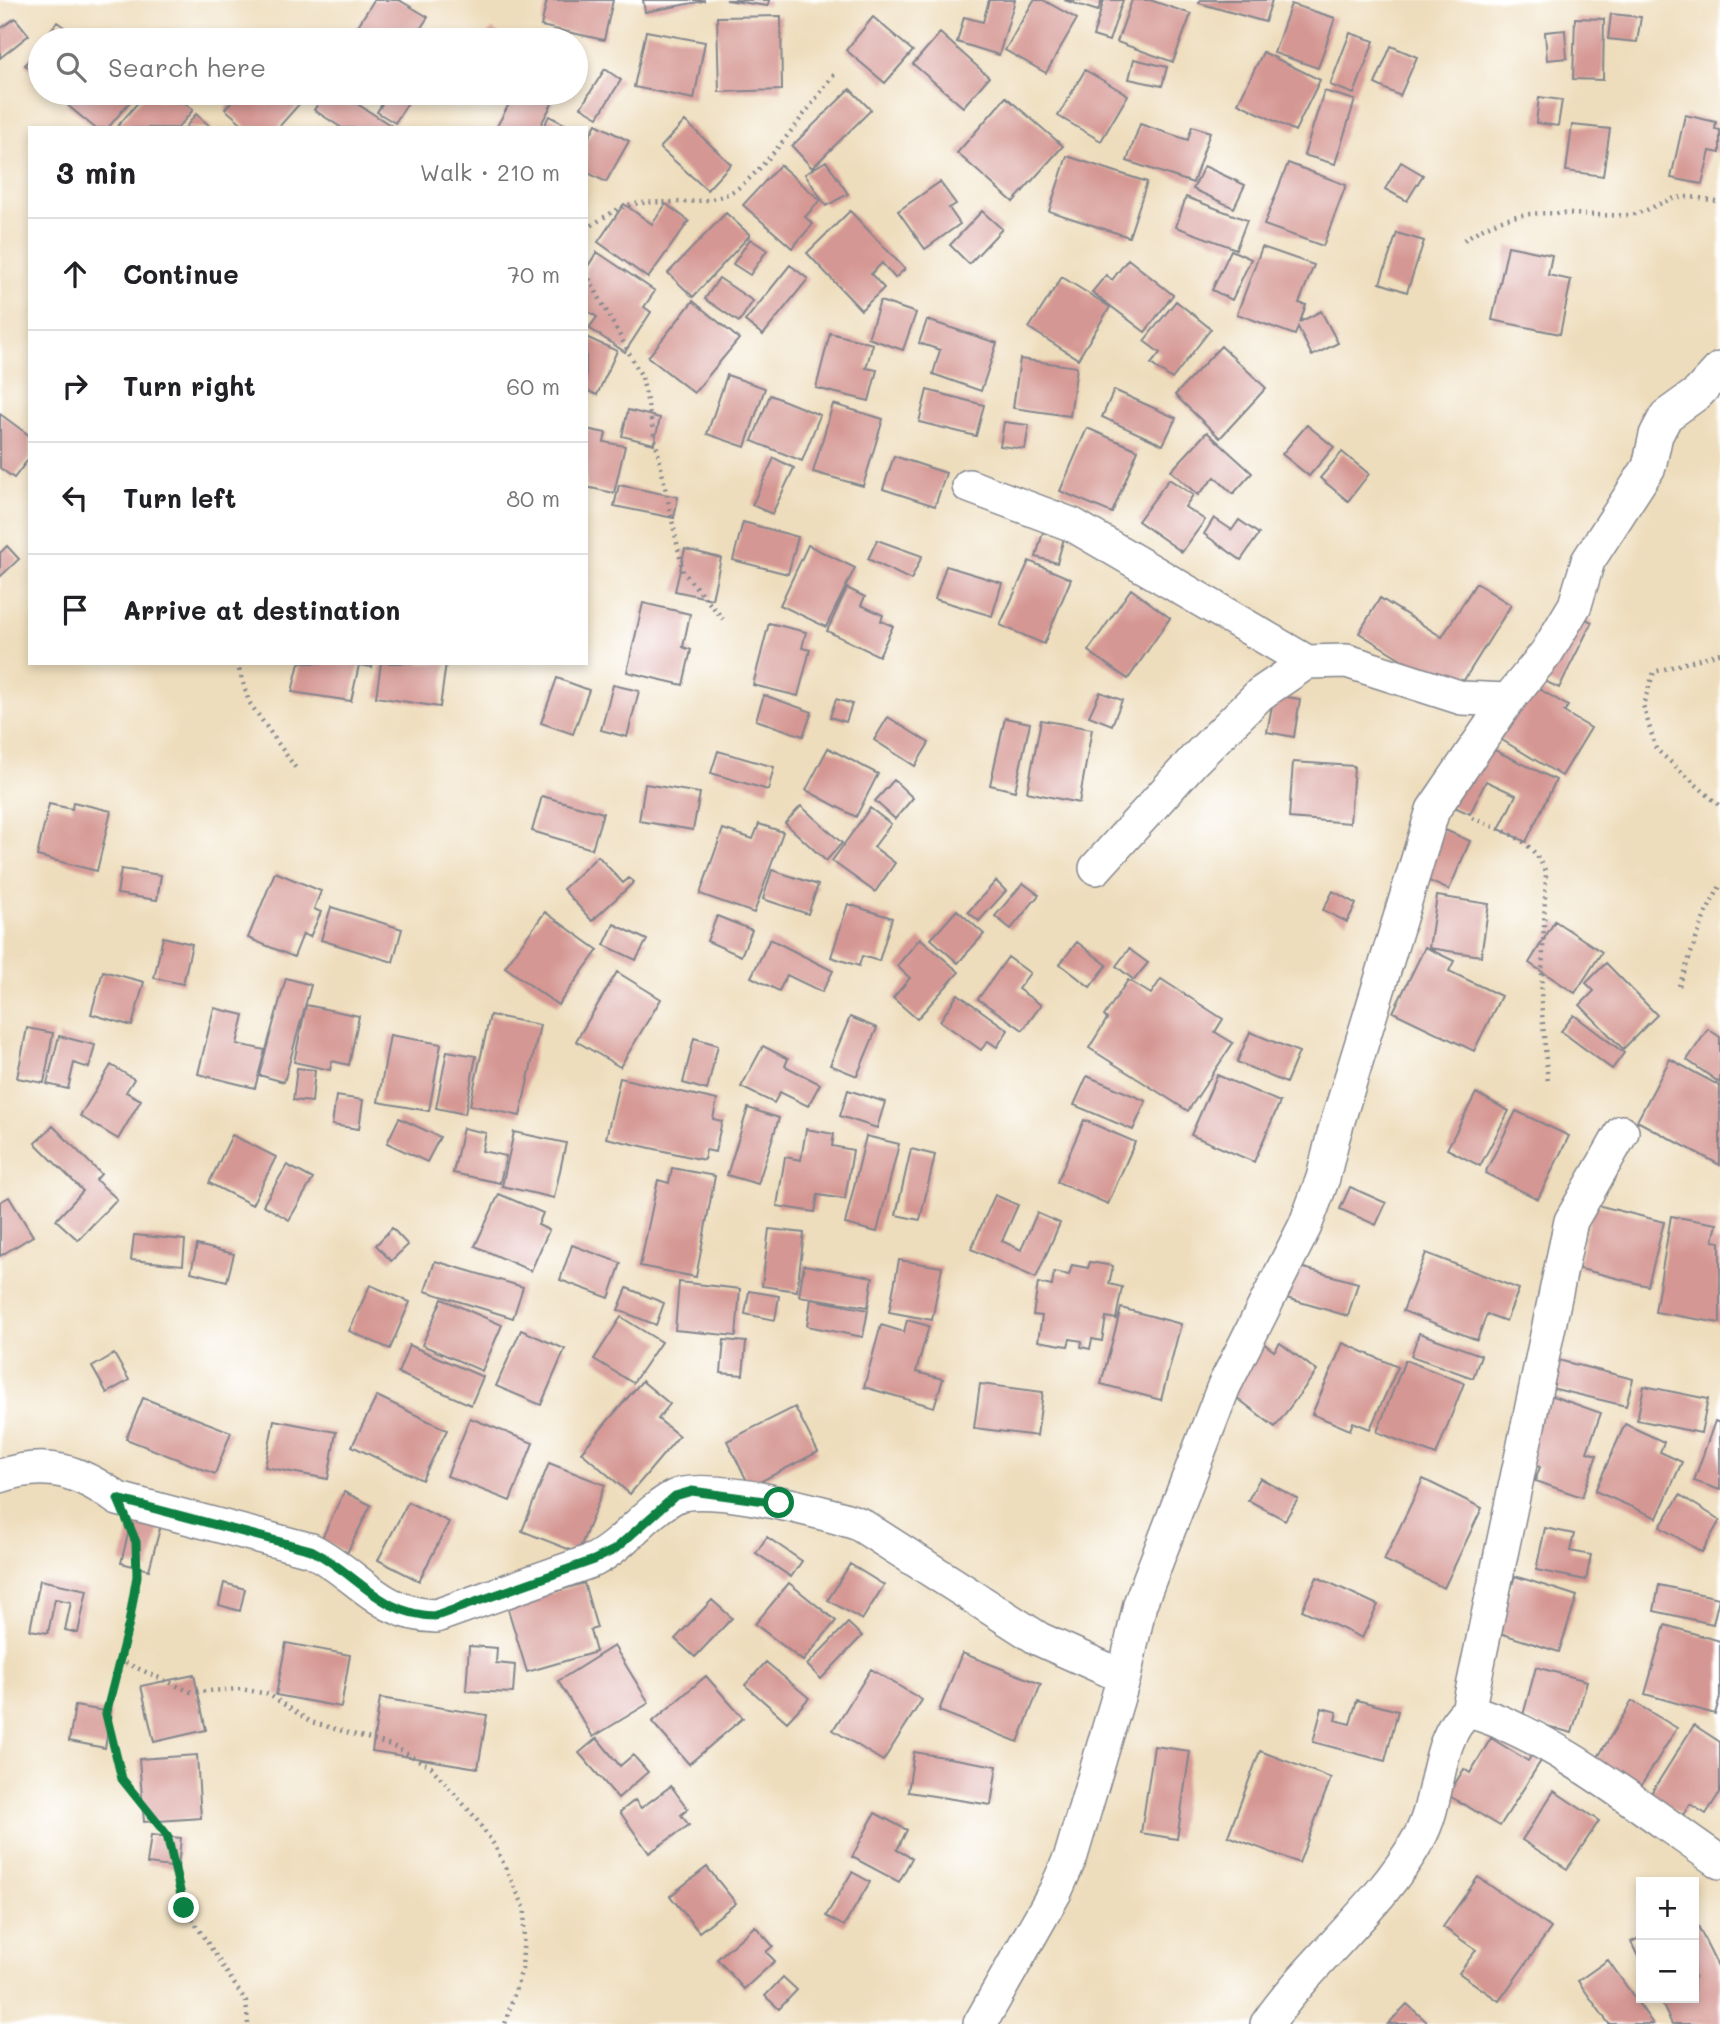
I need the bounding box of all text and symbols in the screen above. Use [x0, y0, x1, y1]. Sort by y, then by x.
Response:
search box [28, 28, 588, 105]
icon: search [52, 48, 90, 86]
text: Search here [108, 50, 266, 84]
text: 3 min [56, 152, 136, 192]
text: Walk · 210 m [420, 157, 560, 187]
icon: ahead [56, 255, 94, 293]
text: Continue [123, 257, 239, 291]
text: 70 m [507, 259, 560, 289]
icon: right [56, 367, 94, 405]
text: Turn right [123, 369, 256, 403]
text: 60 m [506, 371, 560, 401]
icon: left [56, 479, 94, 517]
text: Turn left [123, 481, 236, 515]
text: 80 m [506, 483, 560, 513]
icon: arrive [56, 591, 94, 629]
text: Arrive at destination [123, 593, 400, 627]
route start [763, 1487, 794, 1518]
map controls [1636, 1877, 1699, 2003]
button: + [1636, 1877, 1699, 1940]
route end [168, 1892, 199, 1923]
button: − [1636, 1940, 1699, 2003]

